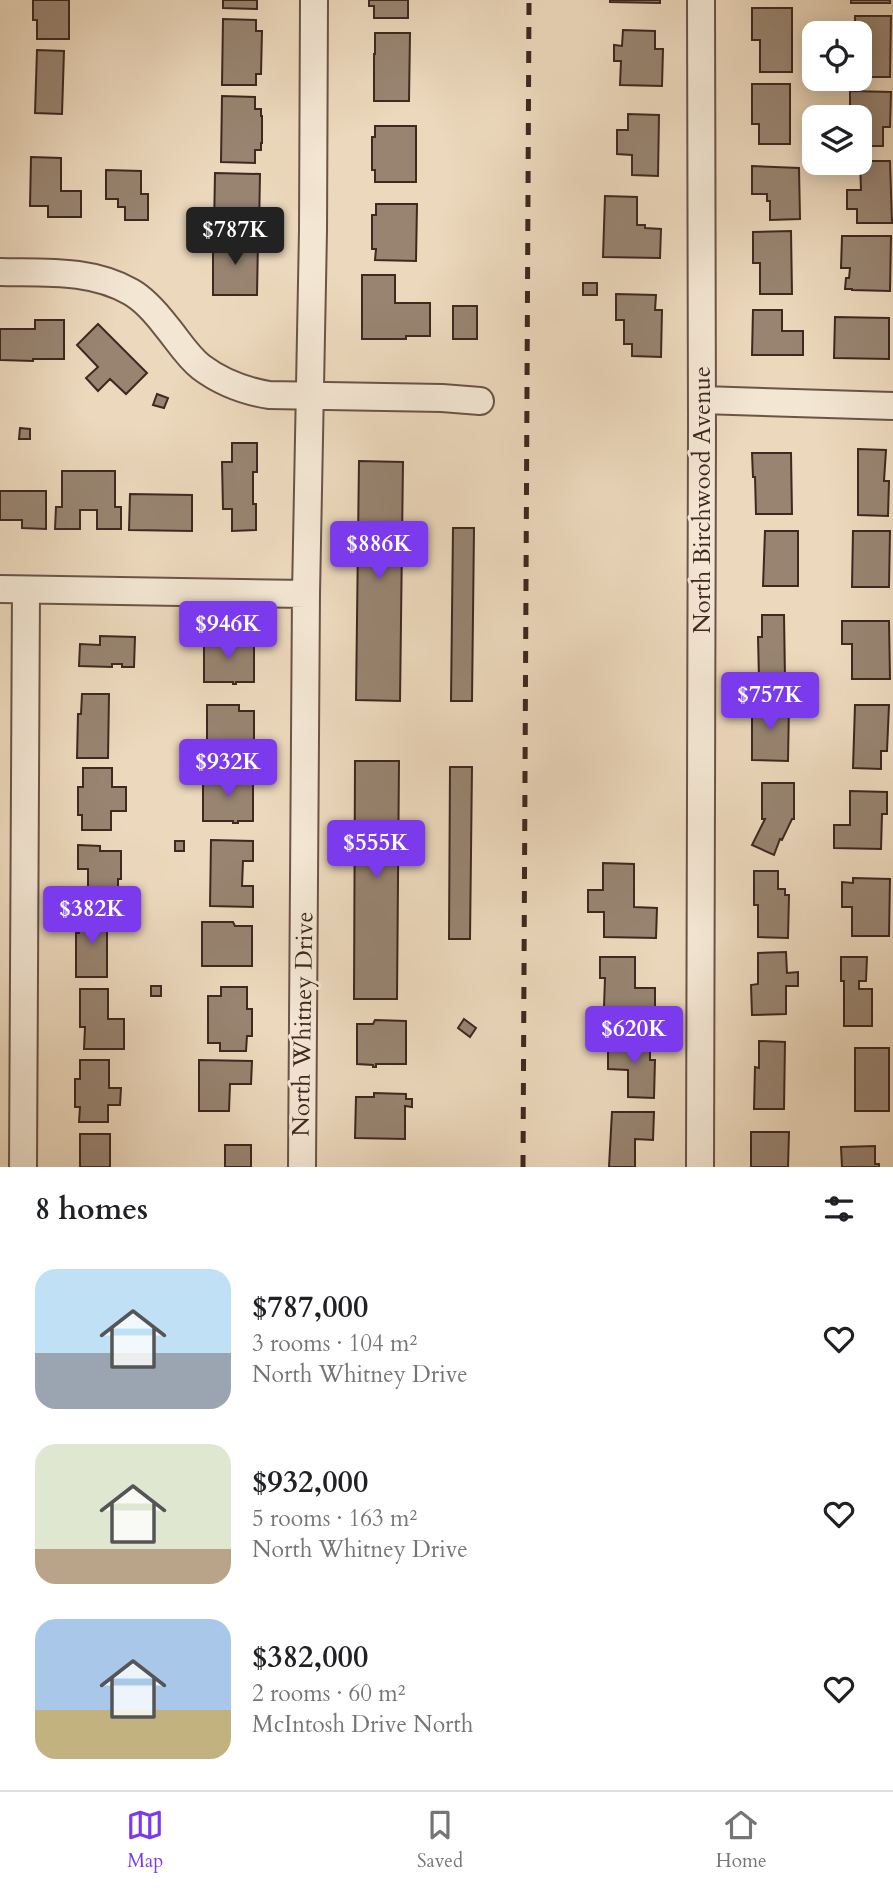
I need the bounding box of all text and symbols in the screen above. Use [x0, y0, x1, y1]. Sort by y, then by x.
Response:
map controls [802, 21, 872, 175]
button: locate [802, 21, 872, 91]
button: layers [802, 105, 872, 175]
pin: $787K [186, 208, 284, 267]
text: $787K [202, 214, 268, 245]
street label: North Birchwood Avenue [686, 366, 719, 634]
pin: $886K [330, 522, 428, 581]
text: $886K [346, 528, 412, 559]
pin: $946K [179, 602, 277, 661]
text: $946K [195, 608, 261, 639]
pin: $757K [721, 672, 819, 732]
text: $757K [737, 679, 803, 710]
pin: $932K [179, 740, 277, 799]
text: $932K [195, 746, 261, 777]
pin: $555K [327, 820, 425, 880]
text: $555K [343, 827, 409, 858]
pin: $382K [43, 886, 141, 946]
text: $382K [59, 893, 125, 924]
street label: North Whitney Drive [285, 911, 321, 1137]
pin: $620K [585, 1006, 683, 1066]
text: $620K [601, 1013, 667, 1044]
text: 8 homes [35, 1189, 148, 1230]
icon: filters [820, 1190, 858, 1228]
text: $787,000 [252, 1287, 368, 1328]
icon: home [91, 1297, 175, 1381]
icon: heart [820, 1320, 858, 1358]
text: 3 rooms · 104 m² [252, 1328, 417, 1359]
text: North Whitney Drive [252, 1359, 468, 1390]
text: $932,000 [252, 1462, 368, 1503]
icon: home [91, 1472, 175, 1556]
icon: heart [820, 1495, 858, 1533]
text: 5 rooms · 163 m² [252, 1503, 417, 1534]
text: North Whitney Drive [252, 1534, 468, 1565]
text: $382,000 [252, 1637, 368, 1678]
icon: home [91, 1647, 175, 1731]
icon: heart [820, 1670, 858, 1708]
text: 2 rooms · 60 m² [252, 1678, 405, 1709]
text: McIntosh Drive North [252, 1709, 473, 1740]
tab: Map [126, 1806, 164, 1874]
tab: Saved [417, 1806, 463, 1874]
tab: Home [716, 1806, 767, 1874]

